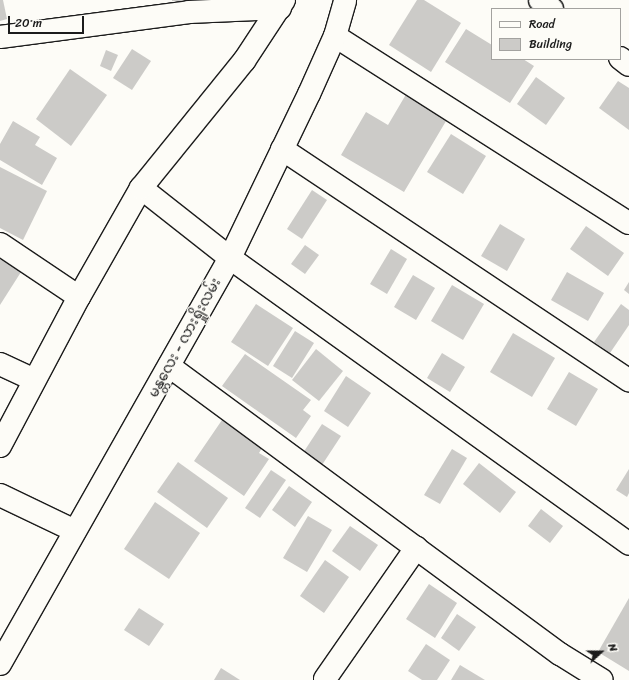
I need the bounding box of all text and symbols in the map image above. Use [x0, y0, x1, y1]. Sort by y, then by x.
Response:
scale bar [10, 8, 86, 34]
legend [491, 8, 621, 60]
text: 20 m [15, 12, 42, 34]
text: Road [529, 13, 555, 35]
text: Building [529, 33, 572, 55]
street label: မန္တလေး - လားရှိုးလမ်း [145, 275, 225, 401]
north arrow [581, 632, 621, 672]
text: N [602, 641, 623, 654]

